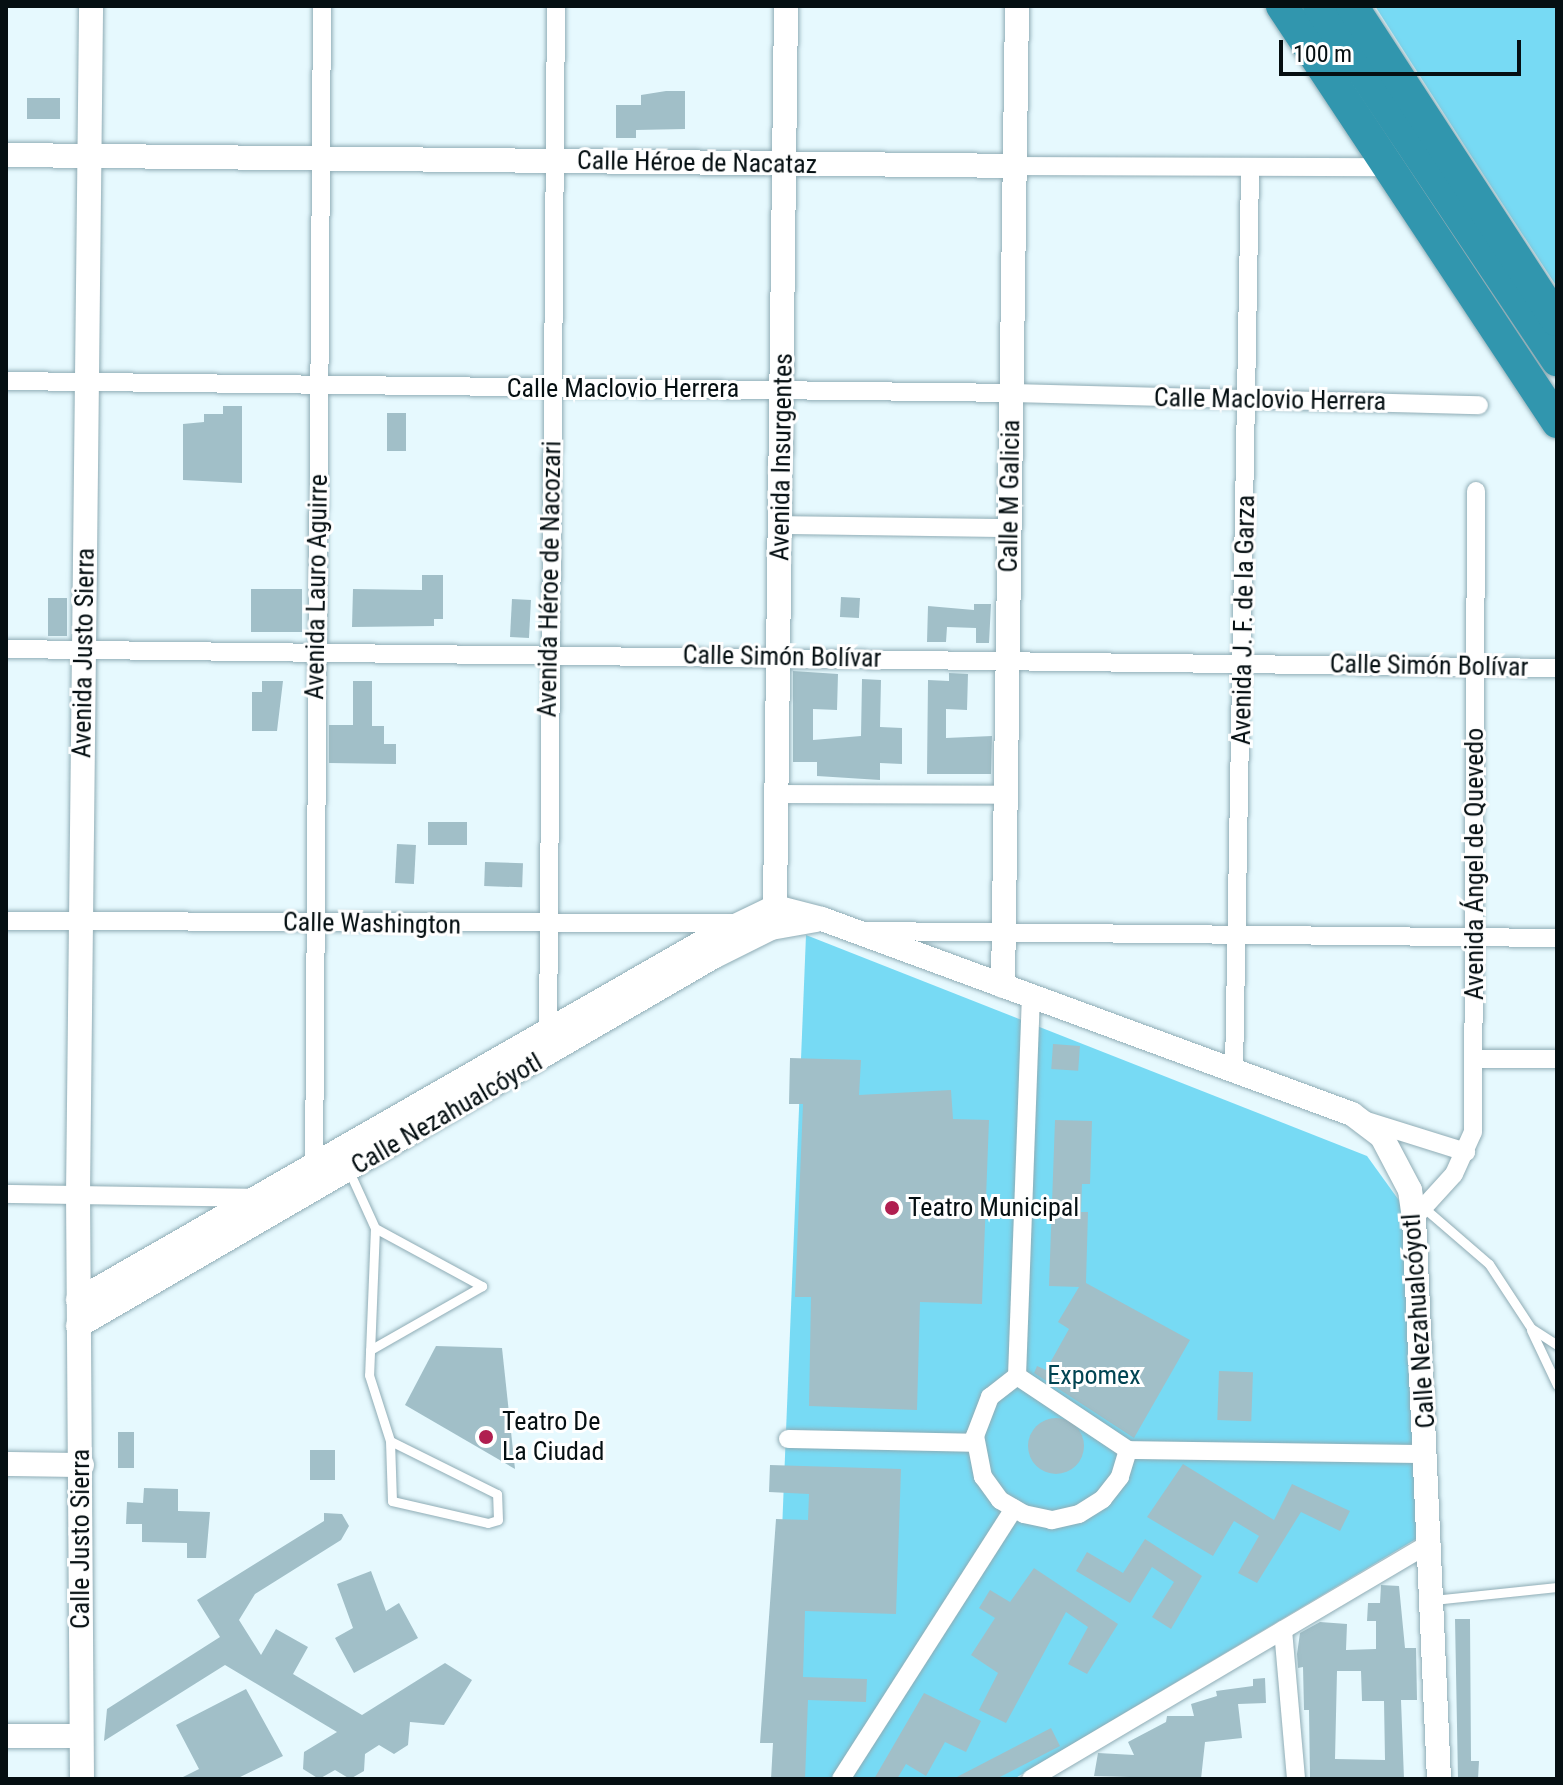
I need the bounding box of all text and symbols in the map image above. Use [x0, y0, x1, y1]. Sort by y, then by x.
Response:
scale bar [1283, 24, 1525, 74]
text: 100 m [1293, 40, 1352, 68]
street label: Calle Héroe de Nacataz [577, 145, 817, 181]
street label: Avenida Insurgentes [765, 353, 799, 561]
street label: Calle Maclovio Herrera [507, 373, 739, 405]
street label: Calle Maclovio Herrera [1154, 382, 1386, 418]
street label: Calle M Galicia [993, 419, 1027, 573]
street label: Avenida Héroe de Nacozari [532, 440, 568, 718]
street label: Avenida Lauro Aguirre [299, 474, 335, 700]
street label: Avenida J. F. de la Garza [1226, 495, 1262, 745]
street label: Avenida Justo Sierra [67, 548, 101, 758]
street label: Calle Simón Bolívar [682, 640, 882, 674]
street label: Calle Simón Bolívar [1329, 649, 1529, 683]
street label: Avenida Ángel de Quevedo [1459, 728, 1491, 1000]
street label: Calle Washington [283, 907, 461, 941]
street label: Calle Nezahualcóyotl [346, 1047, 548, 1181]
place label: Teatro Municipal [908, 1192, 1079, 1224]
marker: Teatro Municipal [883, 1199, 901, 1217]
street label: Calle Nezahualcóyotl [1396, 1213, 1442, 1429]
park label: Expomex [1047, 1360, 1141, 1392]
place label: Teatro De La Ciudad [502, 1406, 604, 1468]
marker: Teatro De La Ciudad [477, 1428, 495, 1446]
street label: Calle Justo Sierra [65, 1449, 97, 1629]

